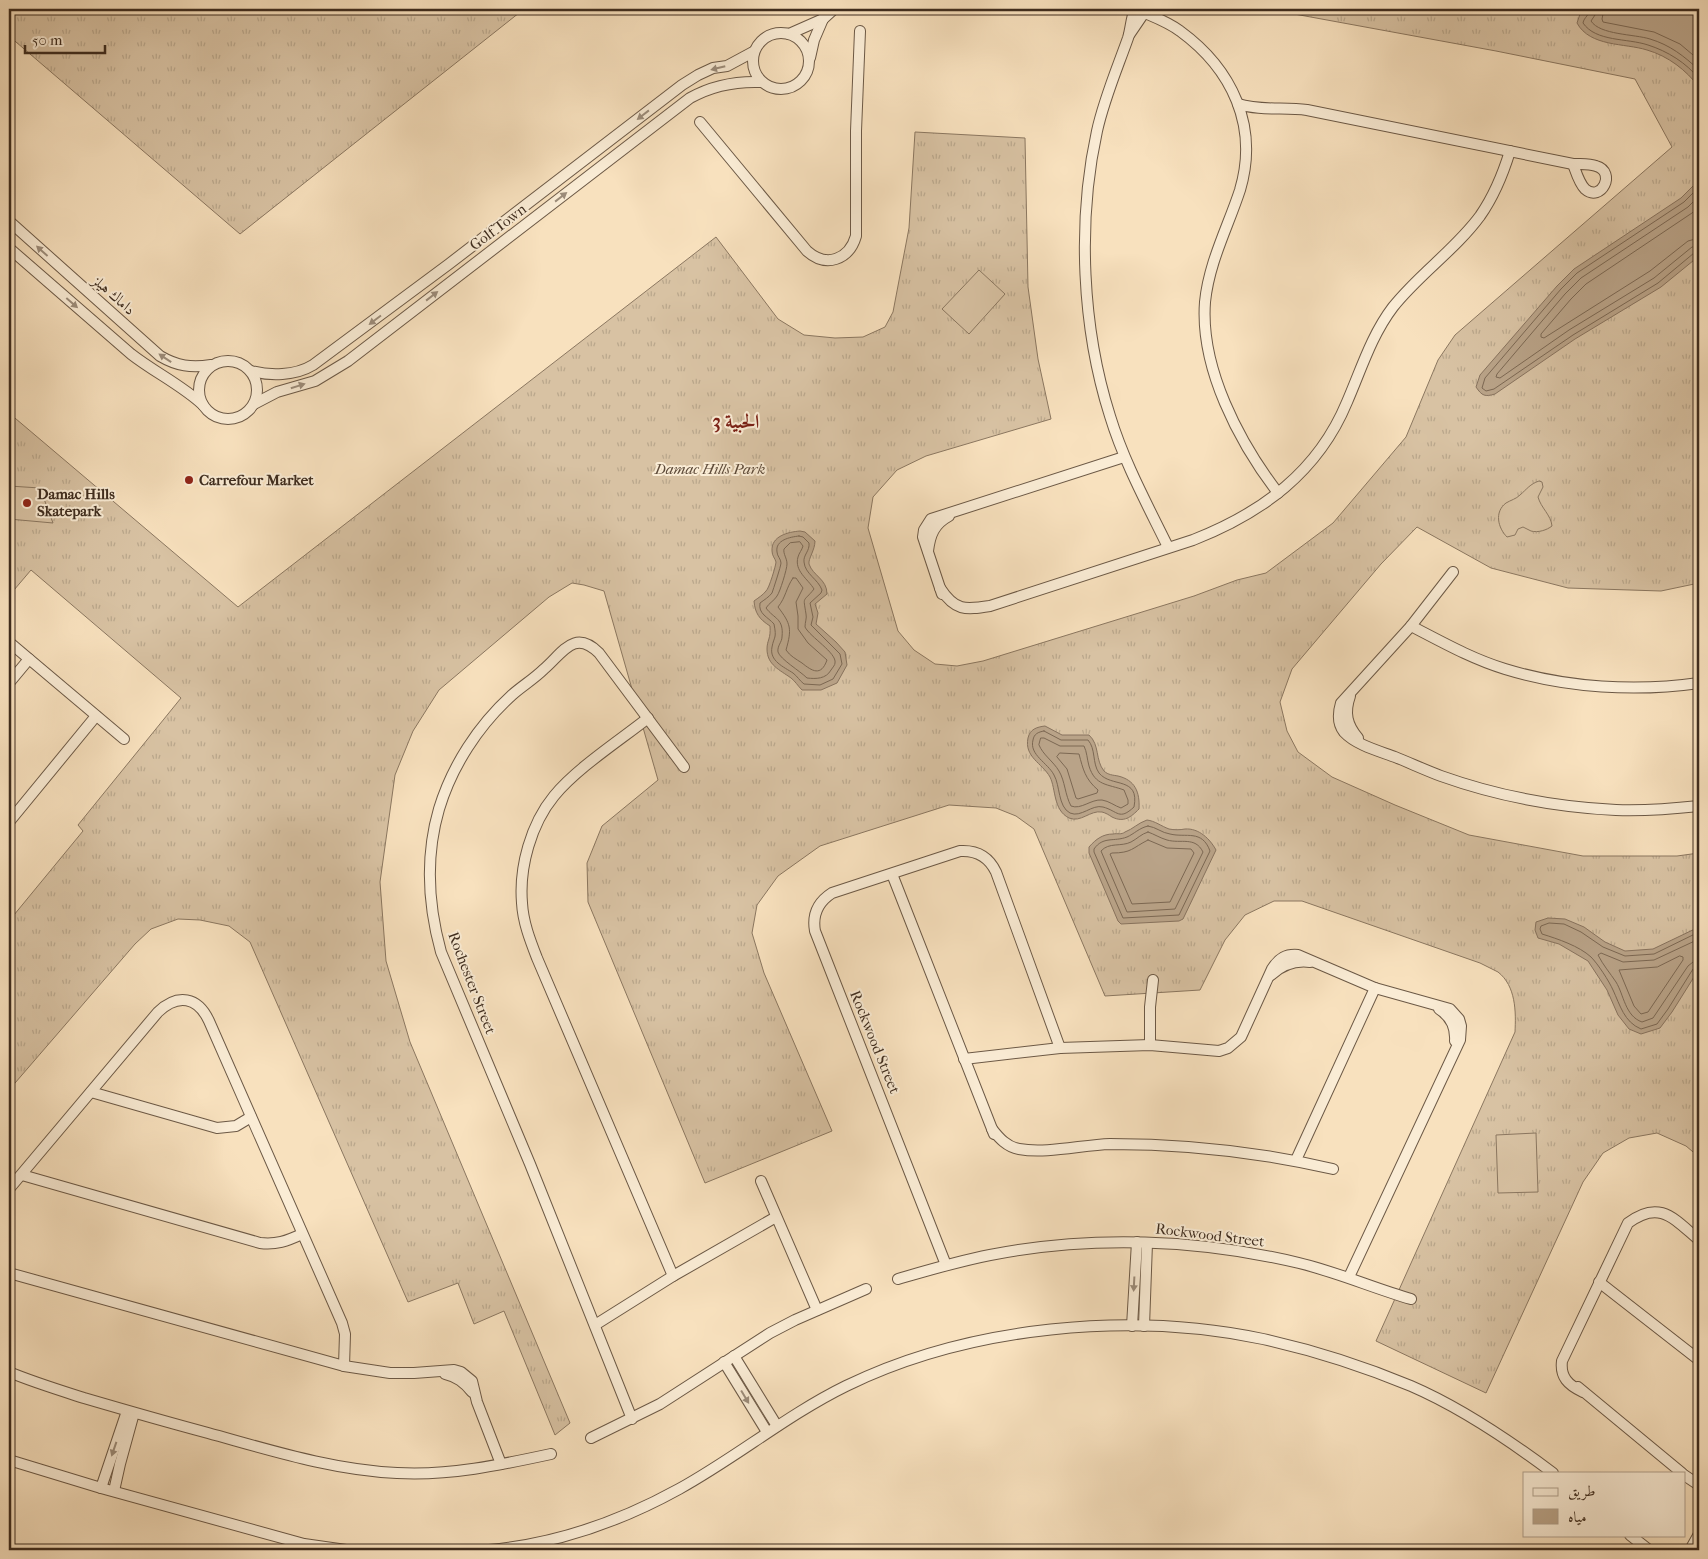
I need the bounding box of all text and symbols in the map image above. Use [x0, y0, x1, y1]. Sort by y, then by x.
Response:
scale bar [25, 22, 105, 54]
text: 50 m [32, 31, 63, 49]
one-way arrow [710, 64, 725, 72]
one-way arrow [637, 109, 650, 120]
one-way arrow [554, 192, 567, 203]
street label: Golf Town [466, 200, 530, 254]
one-way arrow [37, 245, 49, 257]
street label: داماك هيلز [87, 270, 139, 319]
one-way arrow [425, 291, 439, 301]
one-way arrow [66, 297, 78, 308]
one-way arrow [368, 315, 382, 325]
one-way arrow [158, 353, 171, 363]
one-way arrow [291, 382, 306, 390]
district label: الحبية 3 [713, 410, 759, 433]
park label: Damac Hills Park [654, 460, 765, 478]
place label: Carrefour Market [199, 471, 314, 489]
marker: Carrefour Market [183, 474, 195, 486]
place label: Damac Hills Skatepark [37, 485, 115, 520]
marker: Damac Hills Skatepark [21, 497, 33, 509]
street label: Rochester Street [444, 929, 500, 1037]
street label: Rockwood Street [846, 988, 904, 1097]
street label: Rockwood Street [1154, 1219, 1266, 1251]
one-way arrow [1130, 1276, 1138, 1292]
one-way arrow [741, 1391, 750, 1404]
one-way arrow [110, 1442, 118, 1457]
legend [1523, 1472, 1686, 1536]
text: طريق [1568, 1482, 1595, 1501]
text: مياه [1568, 1508, 1586, 1526]

